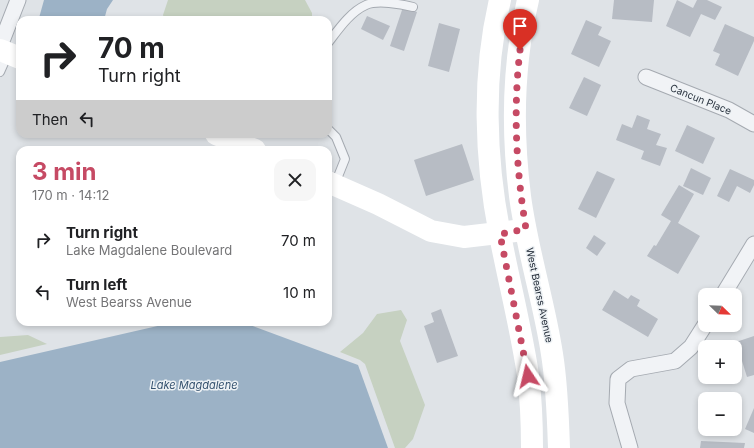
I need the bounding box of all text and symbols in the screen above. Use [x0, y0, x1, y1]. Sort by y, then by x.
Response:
pin [503, 9, 537, 50]
icon: arrive [509, 15, 531, 37]
text: 70 m [98, 31, 165, 65]
icon: right [32, 32, 84, 84]
text: Turn right [98, 65, 181, 86]
street label: Cancun Place [669, 81, 734, 117]
icon: left [76, 108, 98, 130]
text: Then [32, 110, 68, 129]
text: 3 min [32, 157, 97, 186]
button: close [274, 159, 316, 201]
text: 170 m · 14:12 [32, 187, 109, 203]
text: Turn right [66, 223, 138, 242]
icon: right [32, 229, 54, 251]
text: 70 m [281, 231, 316, 250]
text: Lake Magdalene Boulevard [66, 242, 232, 258]
street label: West Bearss Avenue [524, 246, 556, 344]
text: Turn left [66, 275, 127, 294]
icon: left [32, 281, 54, 303]
text: 10 m [283, 283, 316, 302]
north arrow [698, 288, 742, 332]
map controls [698, 288, 742, 436]
text: West Bearss Avenue [66, 294, 192, 310]
button: + [698, 340, 742, 384]
position arrow [507, 355, 549, 397]
water label: Lake Magdalene [151, 378, 237, 392]
button: − [698, 392, 742, 436]

